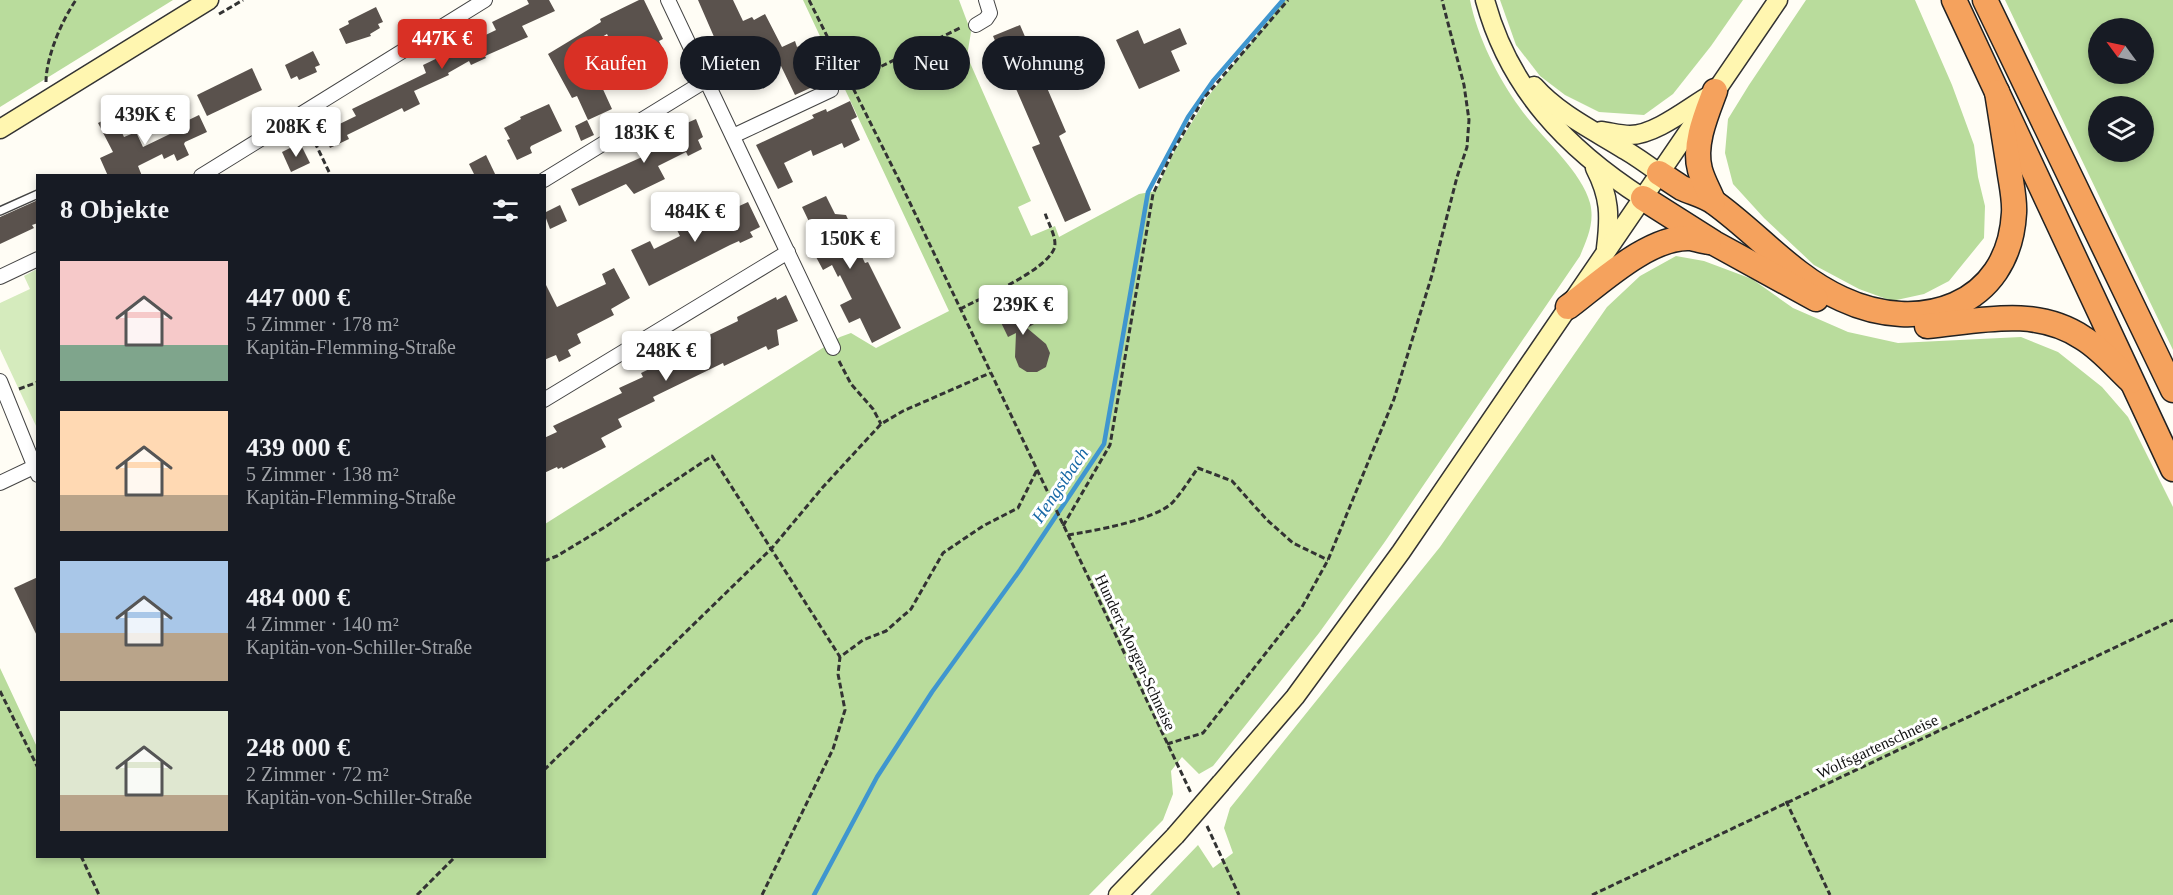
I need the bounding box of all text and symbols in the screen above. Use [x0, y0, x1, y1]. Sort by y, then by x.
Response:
north arrow [2088, 18, 2154, 84]
map controls [2088, 18, 2154, 162]
pin: 447K € [393, 19, 491, 70]
text: 447K € [412, 27, 472, 49]
chip: Kaufen [564, 36, 668, 90]
chip: Mieten [680, 36, 781, 90]
chip: Filter [793, 36, 881, 90]
chip: Neu [893, 36, 970, 90]
chip: Wohnung [982, 36, 1105, 90]
pin: 439K € [96, 95, 194, 146]
button: layers [2088, 96, 2154, 162]
text: 439K € [115, 103, 175, 125]
pin: 208K € [247, 107, 345, 158]
pin: 183K € [595, 113, 693, 164]
text: 208K € [266, 115, 326, 137]
text: 183K € [614, 121, 674, 143]
pin: 484K € [646, 192, 744, 243]
icon: filters [489, 194, 522, 227]
text: 8 Objekte [60, 195, 169, 224]
text: 484K € [665, 200, 725, 222]
pin: 150K € [801, 219, 899, 270]
text: 150K € [820, 227, 880, 249]
text: 447 000 € [246, 283, 350, 312]
icon: home [108, 285, 180, 357]
pin: 239K € [974, 285, 1072, 336]
text: 239K € [993, 293, 1053, 315]
text: 5 Zimmer · 178 m² [246, 313, 399, 335]
pin: 248K € [617, 331, 715, 382]
text: Kapitän-Flemming-Straße [246, 336, 456, 358]
text: 248K € [636, 339, 696, 361]
text: 439 000 € [246, 433, 350, 462]
icon: home [108, 435, 180, 507]
water label: Hengstbach [1027, 444, 1092, 527]
text: 5 Zimmer · 138 m² [246, 463, 399, 485]
text: Kapitän-Flemming-Straße [246, 486, 456, 508]
street label: Hundert-Morgen-Schneise [1091, 571, 1179, 733]
text: 484 000 € [246, 583, 350, 612]
icon: home [108, 585, 180, 657]
text: 4 Zimmer · 140 m² [246, 613, 399, 635]
text: Kapitän-von-Schiller-Straße [246, 636, 472, 658]
street label: Wolfsgartenschneise [1814, 711, 1941, 783]
text: 248 000 € [246, 733, 350, 762]
icon: home [108, 735, 180, 807]
text: 2 Zimmer · 72 m² [246, 763, 389, 785]
text: Kapitän-von-Schiller-Straße [246, 786, 472, 808]

